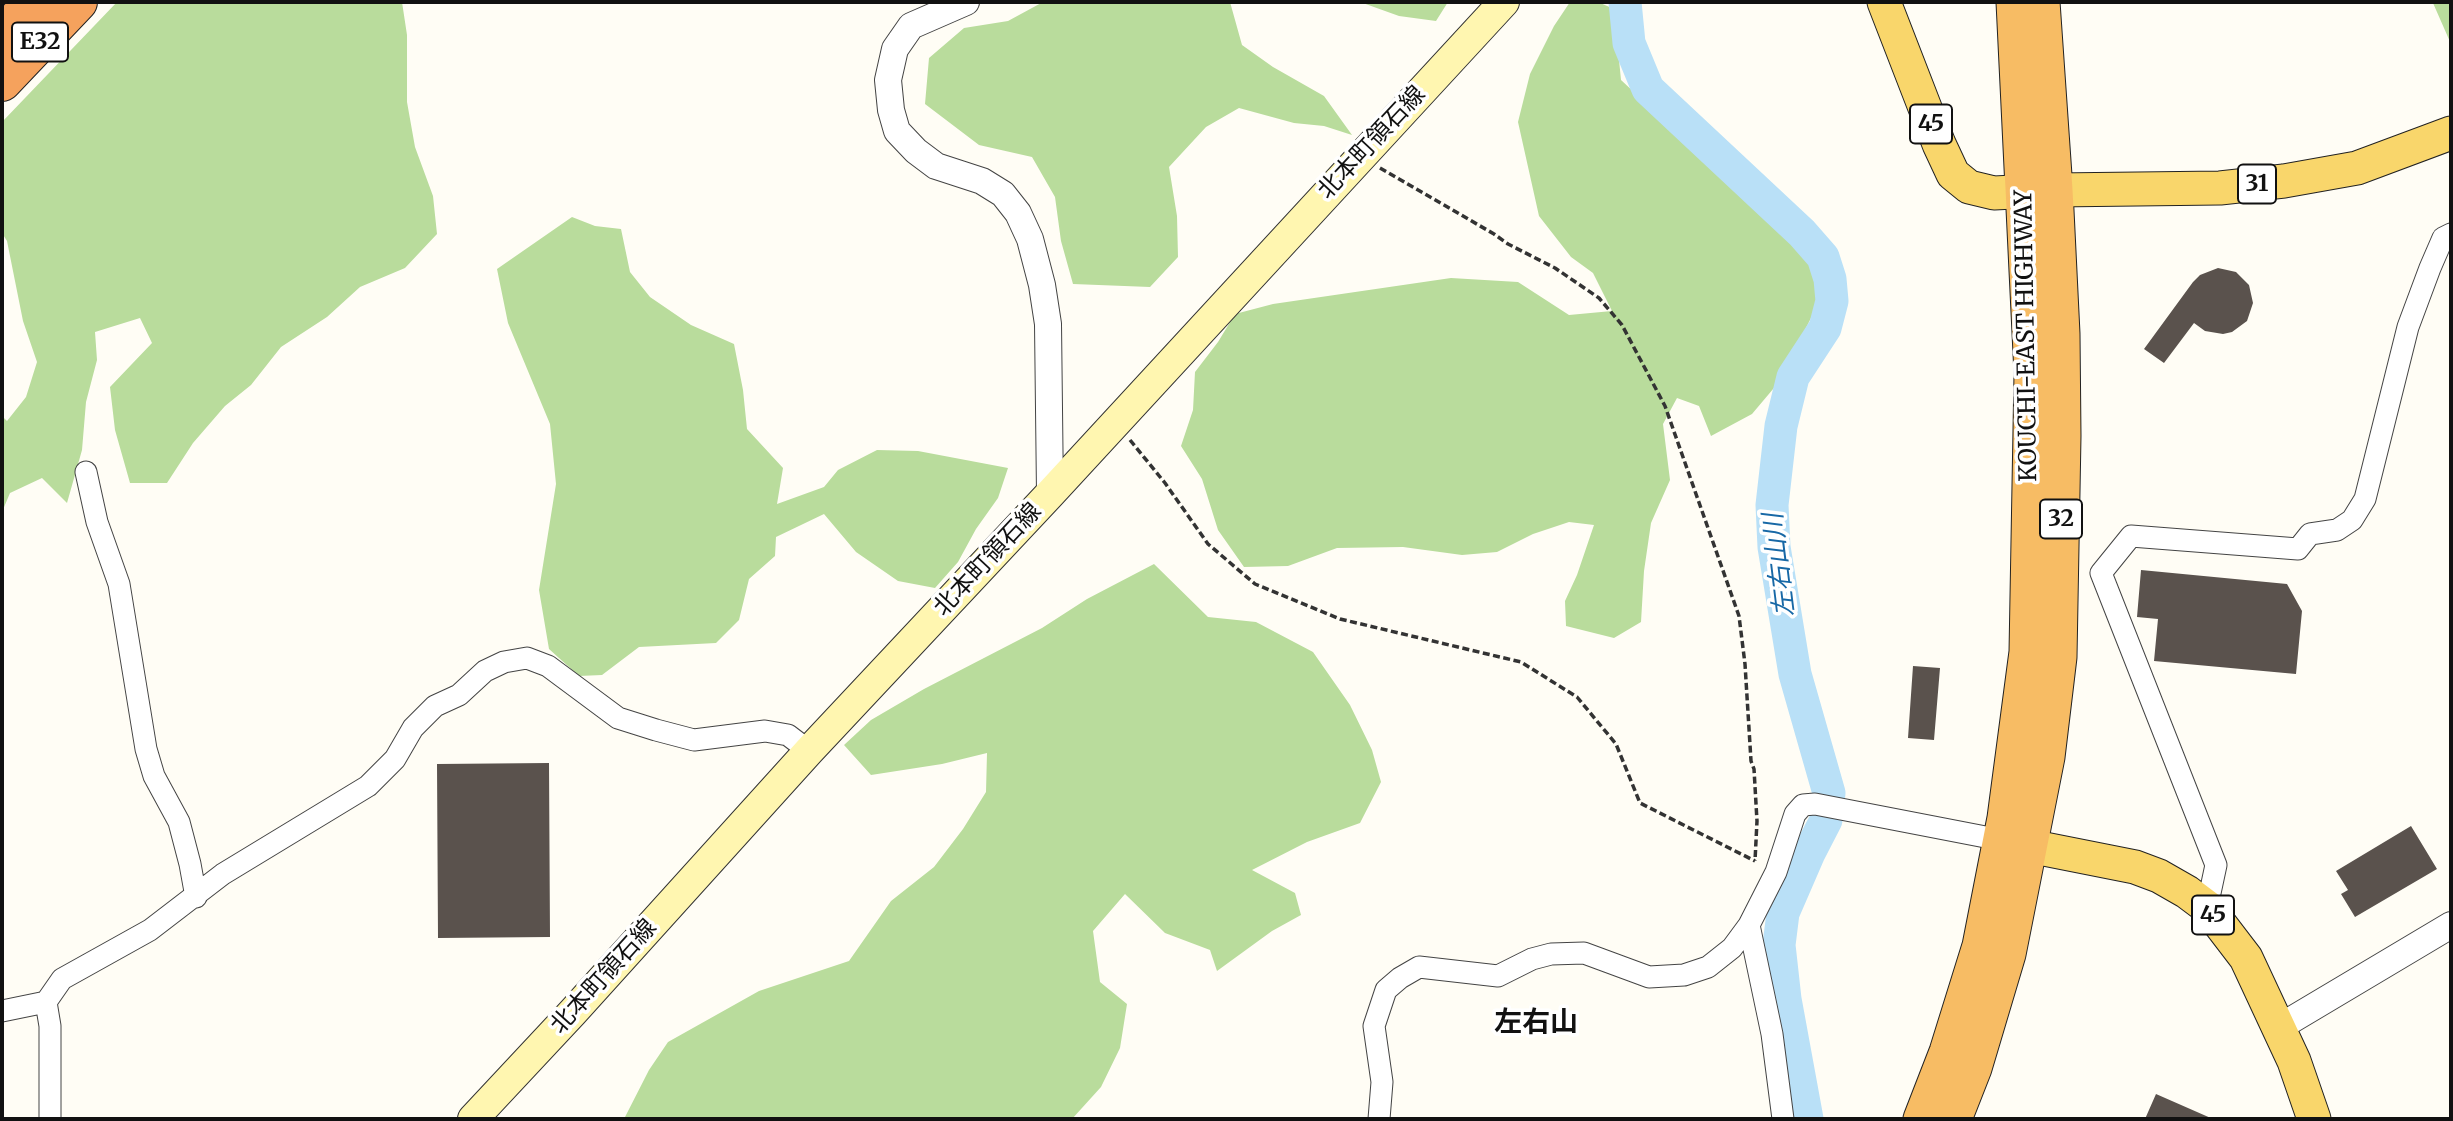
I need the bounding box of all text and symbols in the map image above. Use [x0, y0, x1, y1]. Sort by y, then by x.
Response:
road number: E32 [12, 22, 68, 61]
street label: 北本町領石線 [1312, 81, 1432, 205]
road number: 45 [1910, 105, 1952, 144]
road number: 31 [2238, 164, 2276, 204]
street label: KOUCHI-EAST HIGHWAY [2010, 190, 2044, 482]
street label: 北本町領石線 [928, 498, 1048, 622]
road number: 32 [2040, 499, 2082, 538]
water label: 左右山川 [1758, 511, 1802, 619]
road number: 45 [2192, 896, 2234, 934]
street label: 北本町領石線 [545, 914, 663, 1040]
district label: 左右山 [1494, 1006, 1578, 1040]

